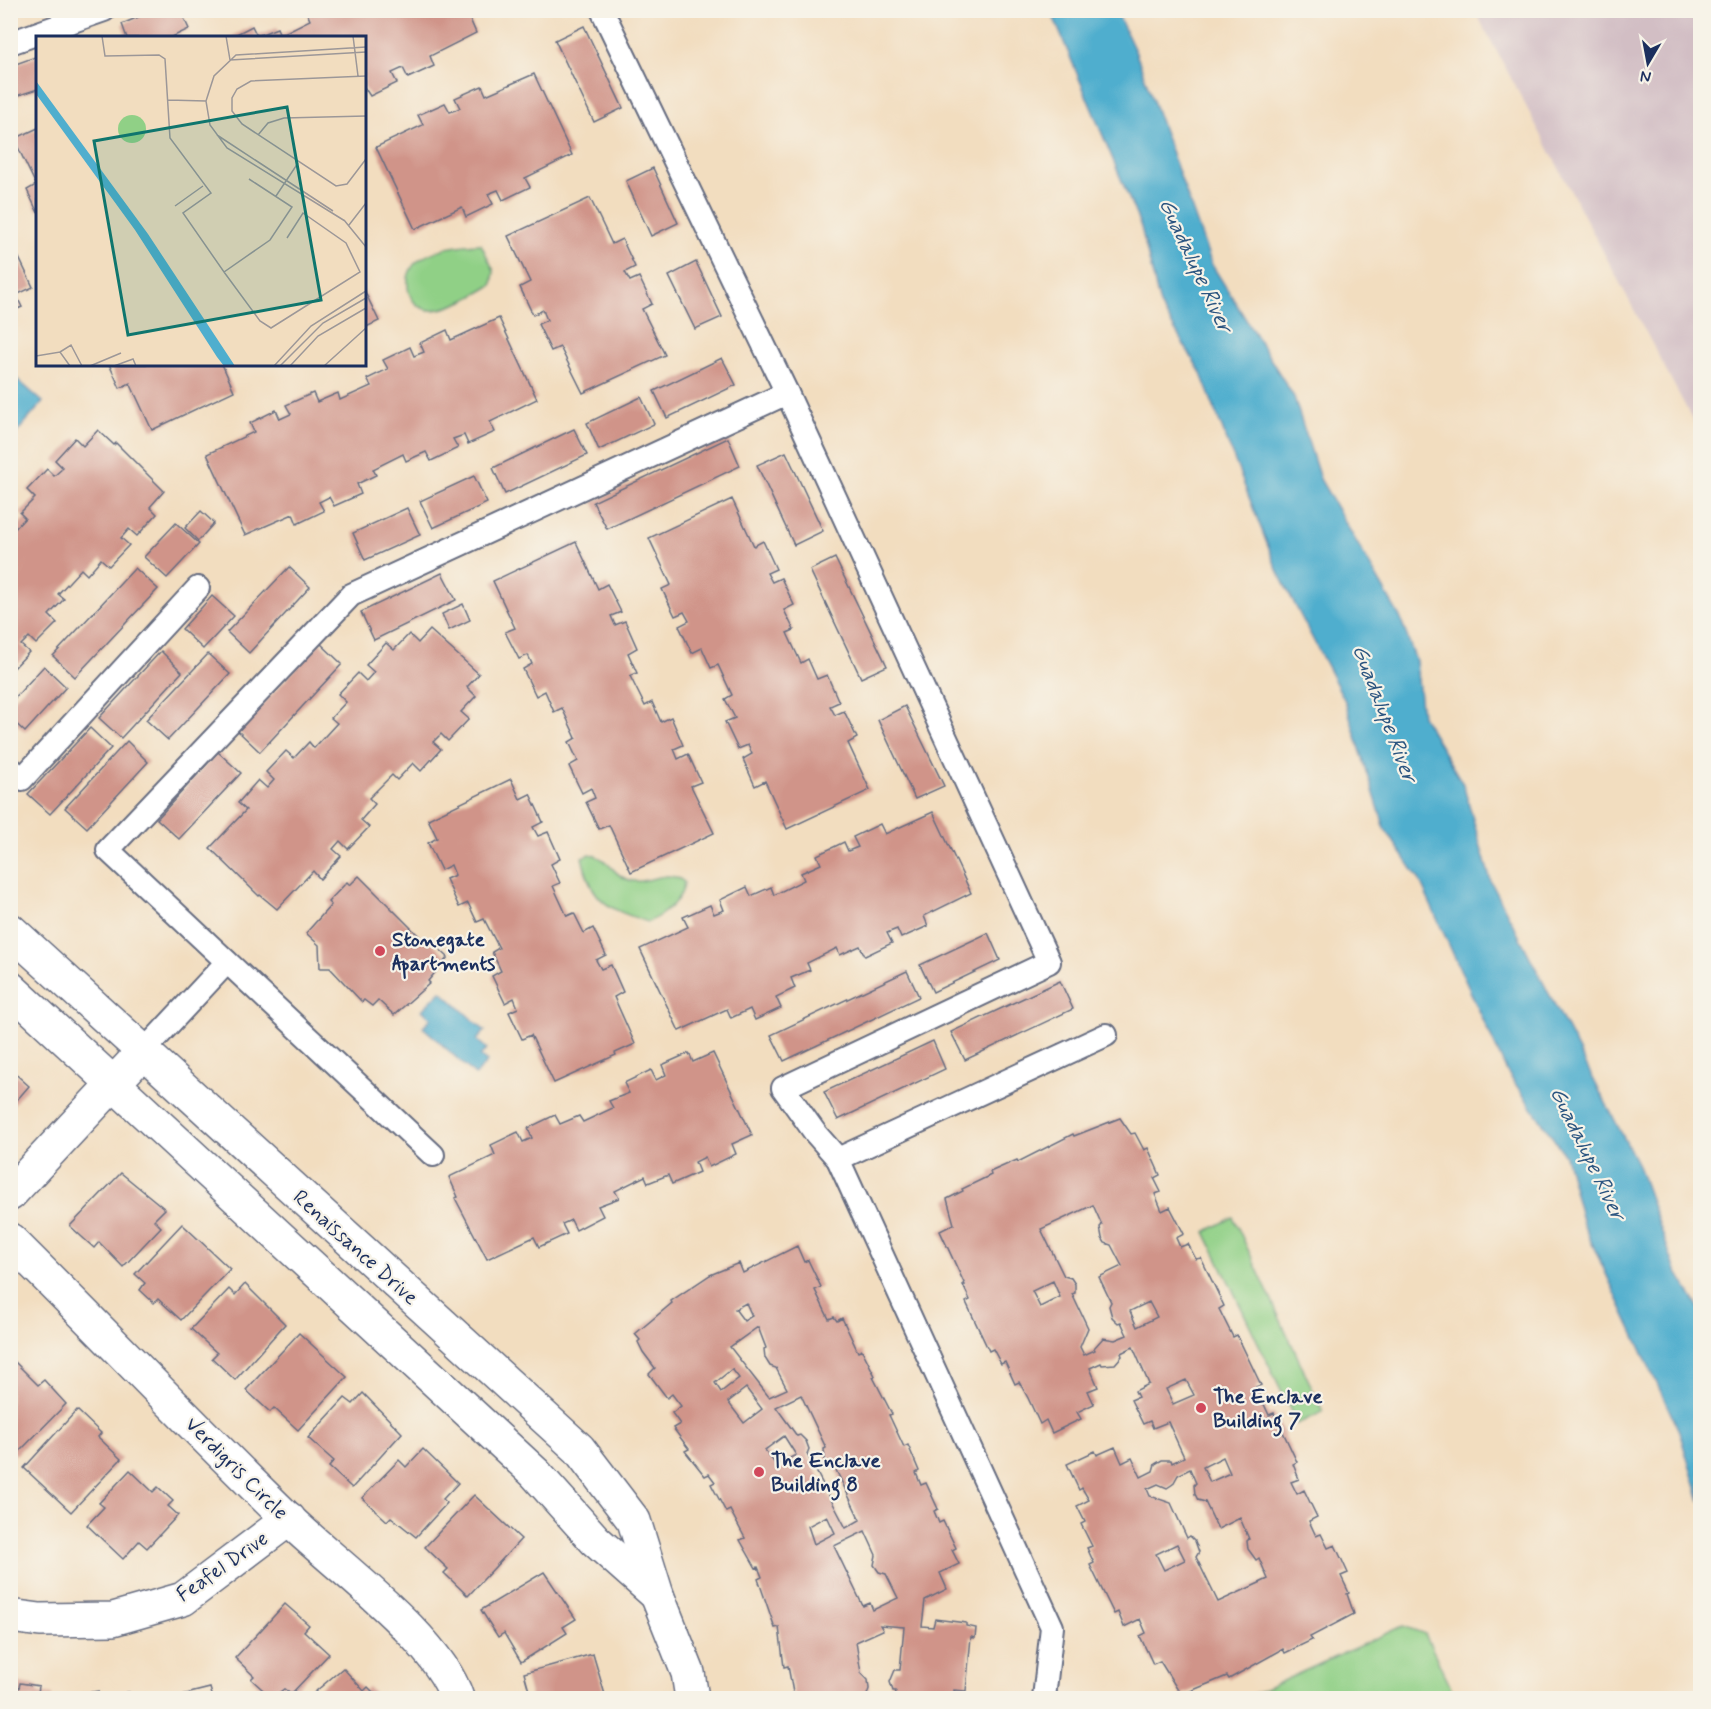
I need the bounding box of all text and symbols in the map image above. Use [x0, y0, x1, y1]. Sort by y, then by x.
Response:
north arrow [1618, 33, 1678, 93]
inset map [36, 36, 366, 366]
text: N [1639, 65, 1653, 88]
water label: Guadalupe River [1152, 194, 1240, 340]
water label: Guadalupe River [1345, 641, 1424, 789]
place label: Stonegate Apartments [392, 926, 496, 979]
marker: Stonegate Apartments [373, 944, 387, 958]
water label: Guadalupe River [1543, 1082, 1633, 1228]
street label: Renaissance Drive [287, 1184, 424, 1312]
place label: The Enclave Building 7 [1213, 1383, 1323, 1437]
marker: The Enclave Building 7 [1194, 1401, 1208, 1415]
street label: Verdigris Circle [179, 1411, 294, 1526]
place label: The Enclave Building 8 [771, 1447, 881, 1501]
marker: The Enclave Building 8 [752, 1465, 766, 1479]
street label: Feafel Drive [171, 1525, 274, 1609]

